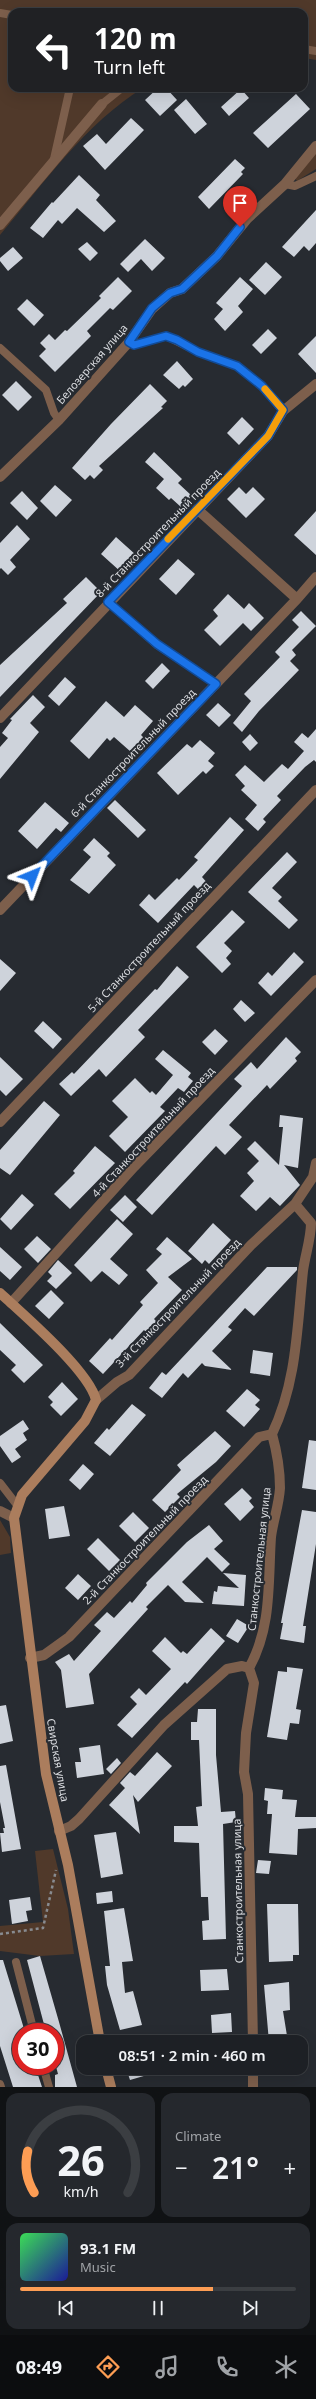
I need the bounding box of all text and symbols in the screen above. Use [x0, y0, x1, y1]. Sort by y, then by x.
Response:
text: 120 m [94, 19, 177, 57]
icon: left [28, 24, 80, 76]
text: Turn left [94, 55, 165, 79]
pin [223, 186, 257, 227]
icon: arrive [229, 192, 251, 214]
street label: Белозерская улица [53, 320, 131, 407]
street label: 8-й Станкостроительный проезд [92, 465, 224, 600]
street label: 6-й Станкостроительный проезд [67, 685, 199, 820]
position arrow [11, 855, 53, 897]
street label: 5-й Станкостроительный проезд [84, 878, 214, 1015]
street label: 4-й Станкостроительный проезд [88, 1063, 218, 1200]
street label: 3-й Станкостроительный проезд [112, 1235, 244, 1370]
street label: 2-й Станкостроительный проезд [79, 1472, 211, 1607]
street label: Станкостроительная улица [243, 1486, 274, 1632]
street label: Свирская улица [44, 1717, 73, 1803]
street label: Станкостроительная улица [229, 1819, 246, 1963]
speed limit sign: 30 [12, 2023, 64, 2075]
text: 08:51 · 2 min · 460 m [118, 2045, 266, 2065]
text: Climate [175, 2127, 221, 2145]
text: 26 [57, 2132, 104, 2188]
text: 21° [212, 2147, 259, 2188]
text: − [175, 2152, 188, 2182]
text: + [283, 2152, 296, 2182]
text: km/h [63, 2182, 98, 2201]
text: 93.1 FM [80, 2238, 136, 2258]
text: Music [80, 2258, 116, 2276]
icon: previous [55, 2297, 77, 2319]
icon: pause [147, 2297, 169, 2319]
icon: next [239, 2297, 261, 2319]
icon: directions [94, 2353, 122, 2381]
icon: music [153, 2353, 181, 2381]
icon: phone [213, 2353, 241, 2381]
icon: climate [272, 2353, 300, 2381]
text: 08:49 [16, 2355, 62, 2379]

